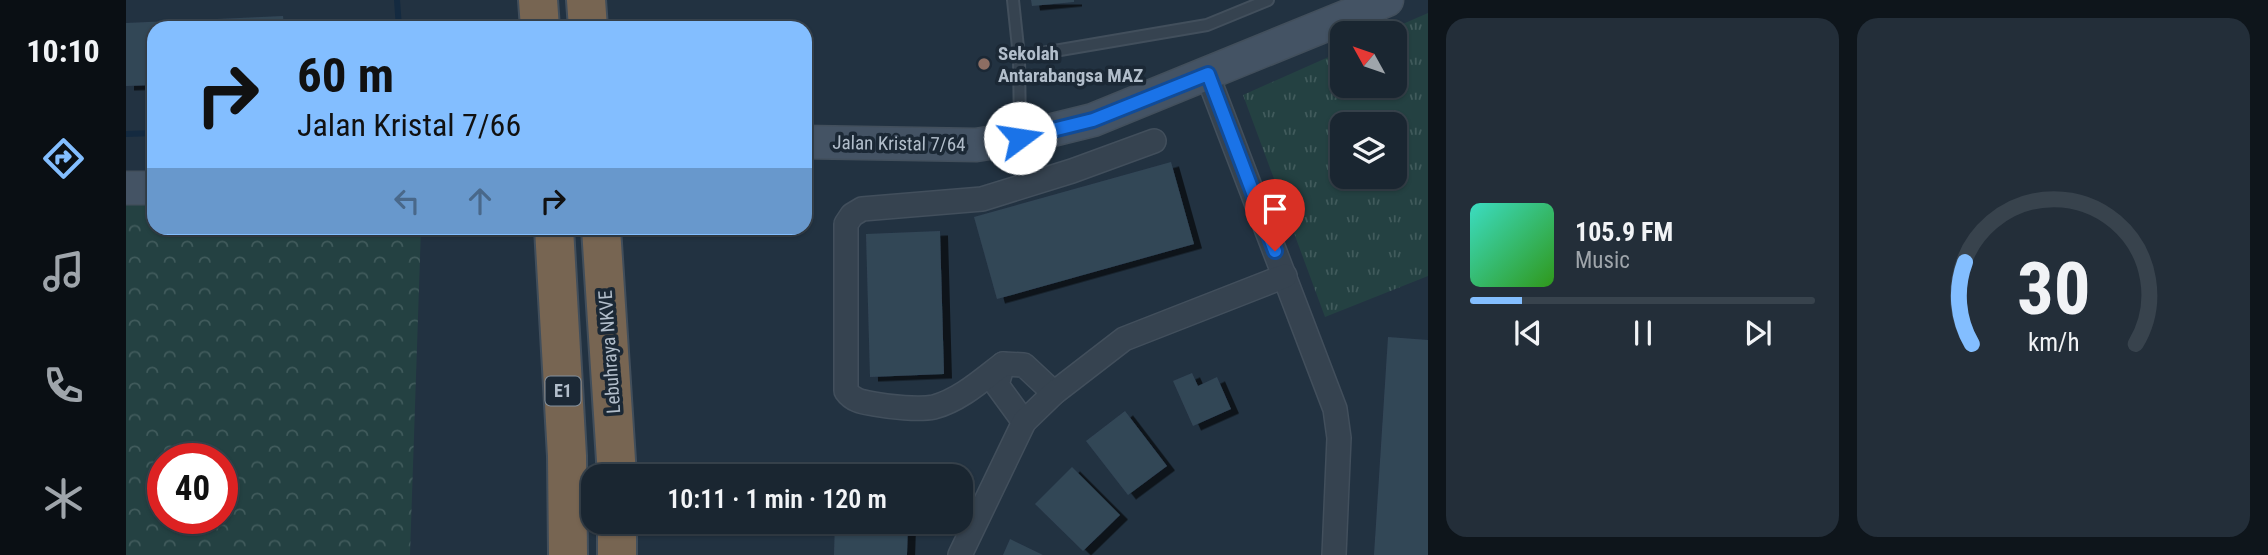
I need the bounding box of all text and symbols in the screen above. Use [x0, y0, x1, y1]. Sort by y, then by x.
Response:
north arrow [1330, 21, 1407, 98]
map controls [1330, 21, 1407, 189]
text: 10:10 [26, 32, 100, 70]
place label: Sekolah Antarabangsa MAZ [998, 42, 1143, 87]
text: 60 m [297, 47, 394, 104]
icon: right [182, 49, 273, 140]
marker: Sekolah Antarabangsa MAZ [976, 56, 992, 72]
position arrow [983, 101, 1057, 175]
text: Jalan Kristal 7/66 [297, 106, 521, 144]
button: layers [1330, 112, 1407, 189]
street label: Jalan Kristal 7/64 [832, 131, 966, 156]
icon: directions [39, 134, 88, 183]
pin [1245, 179, 1305, 251]
icon: left [388, 182, 426, 220]
icon: ahead [461, 182, 499, 220]
icon: right [534, 182, 572, 220]
icon: arrive [1256, 190, 1294, 228]
text: 105.9 FM [1575, 217, 1673, 247]
text: 30 [2017, 246, 2090, 332]
icon: music [39, 247, 88, 296]
text: Music [1575, 247, 1630, 274]
street label: Lebuhraya NKVE [594, 290, 625, 414]
icon: previous [1509, 314, 1547, 352]
icon: pause [1624, 314, 1662, 352]
icon: next [1739, 314, 1777, 352]
text: km/h [2028, 327, 2079, 356]
icon: phone [39, 361, 88, 410]
road number: E1 [546, 376, 580, 405]
speed limit sign: 40 [147, 443, 238, 534]
icon: climate [39, 474, 88, 523]
text: 10:11 · 1 min · 120 m [667, 484, 887, 514]

